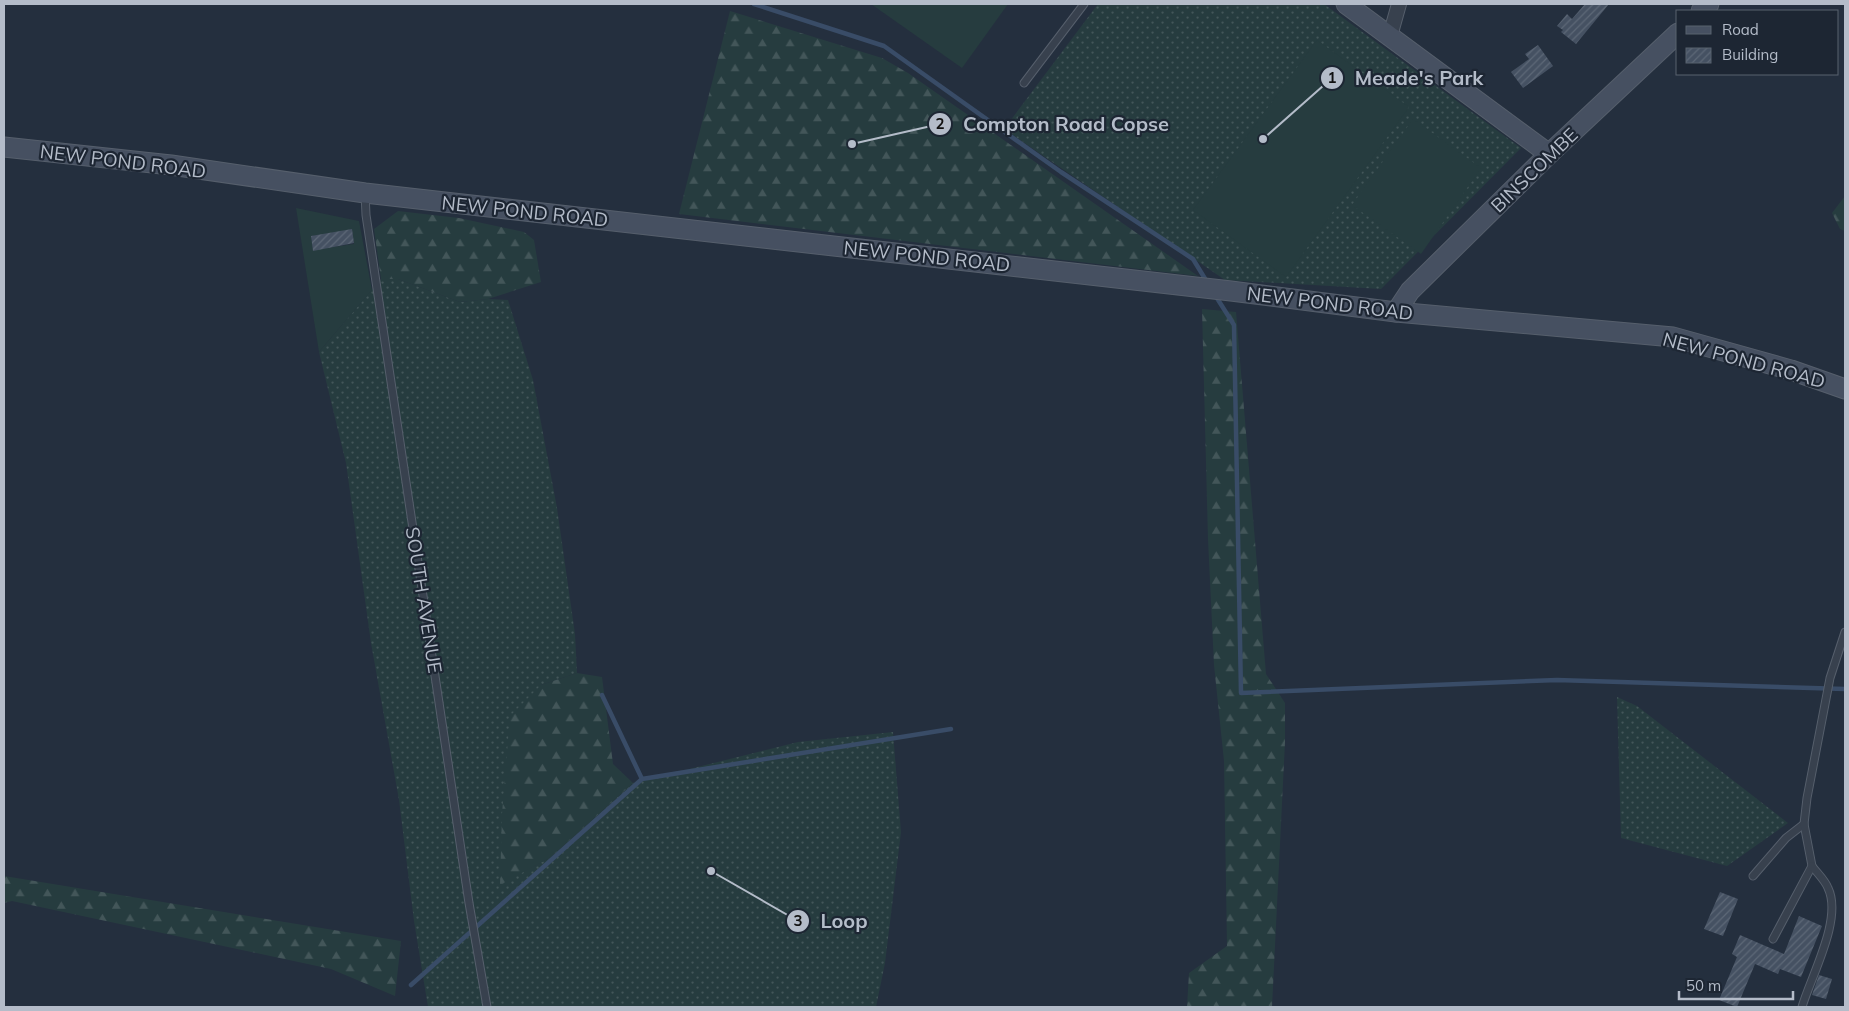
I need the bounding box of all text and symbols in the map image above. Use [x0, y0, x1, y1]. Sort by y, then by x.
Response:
legend [1676, 10, 1839, 75]
text: Road [1722, 20, 1759, 39]
text: Building [1722, 45, 1778, 64]
callout: Meade's Park [1320, 60, 1493, 95]
text: Meade's Park [1355, 65, 1484, 90]
text: 1 [1327, 68, 1337, 87]
callout: Compton Road Copse [928, 107, 1179, 142]
text: Compton Road Copse [963, 111, 1169, 136]
text: 2 [935, 114, 945, 133]
street label: BINSCOMBE [1486, 123, 1582, 217]
street label: NEW POND ROAD [39, 139, 207, 183]
street label: NEW POND ROAD [441, 190, 609, 232]
street label: NEW POND ROAD [843, 235, 1011, 277]
street label: NEW POND ROAD [1246, 281, 1414, 325]
street label: NEW POND ROAD [1660, 327, 1828, 393]
street label: SOUTH AVENUE [401, 525, 447, 675]
callout: Loop [785, 904, 877, 939]
text: Loop [820, 908, 868, 933]
text: 3 [793, 911, 803, 930]
scale bar [1679, 968, 1793, 1000]
text: 50 m [1686, 976, 1721, 995]

